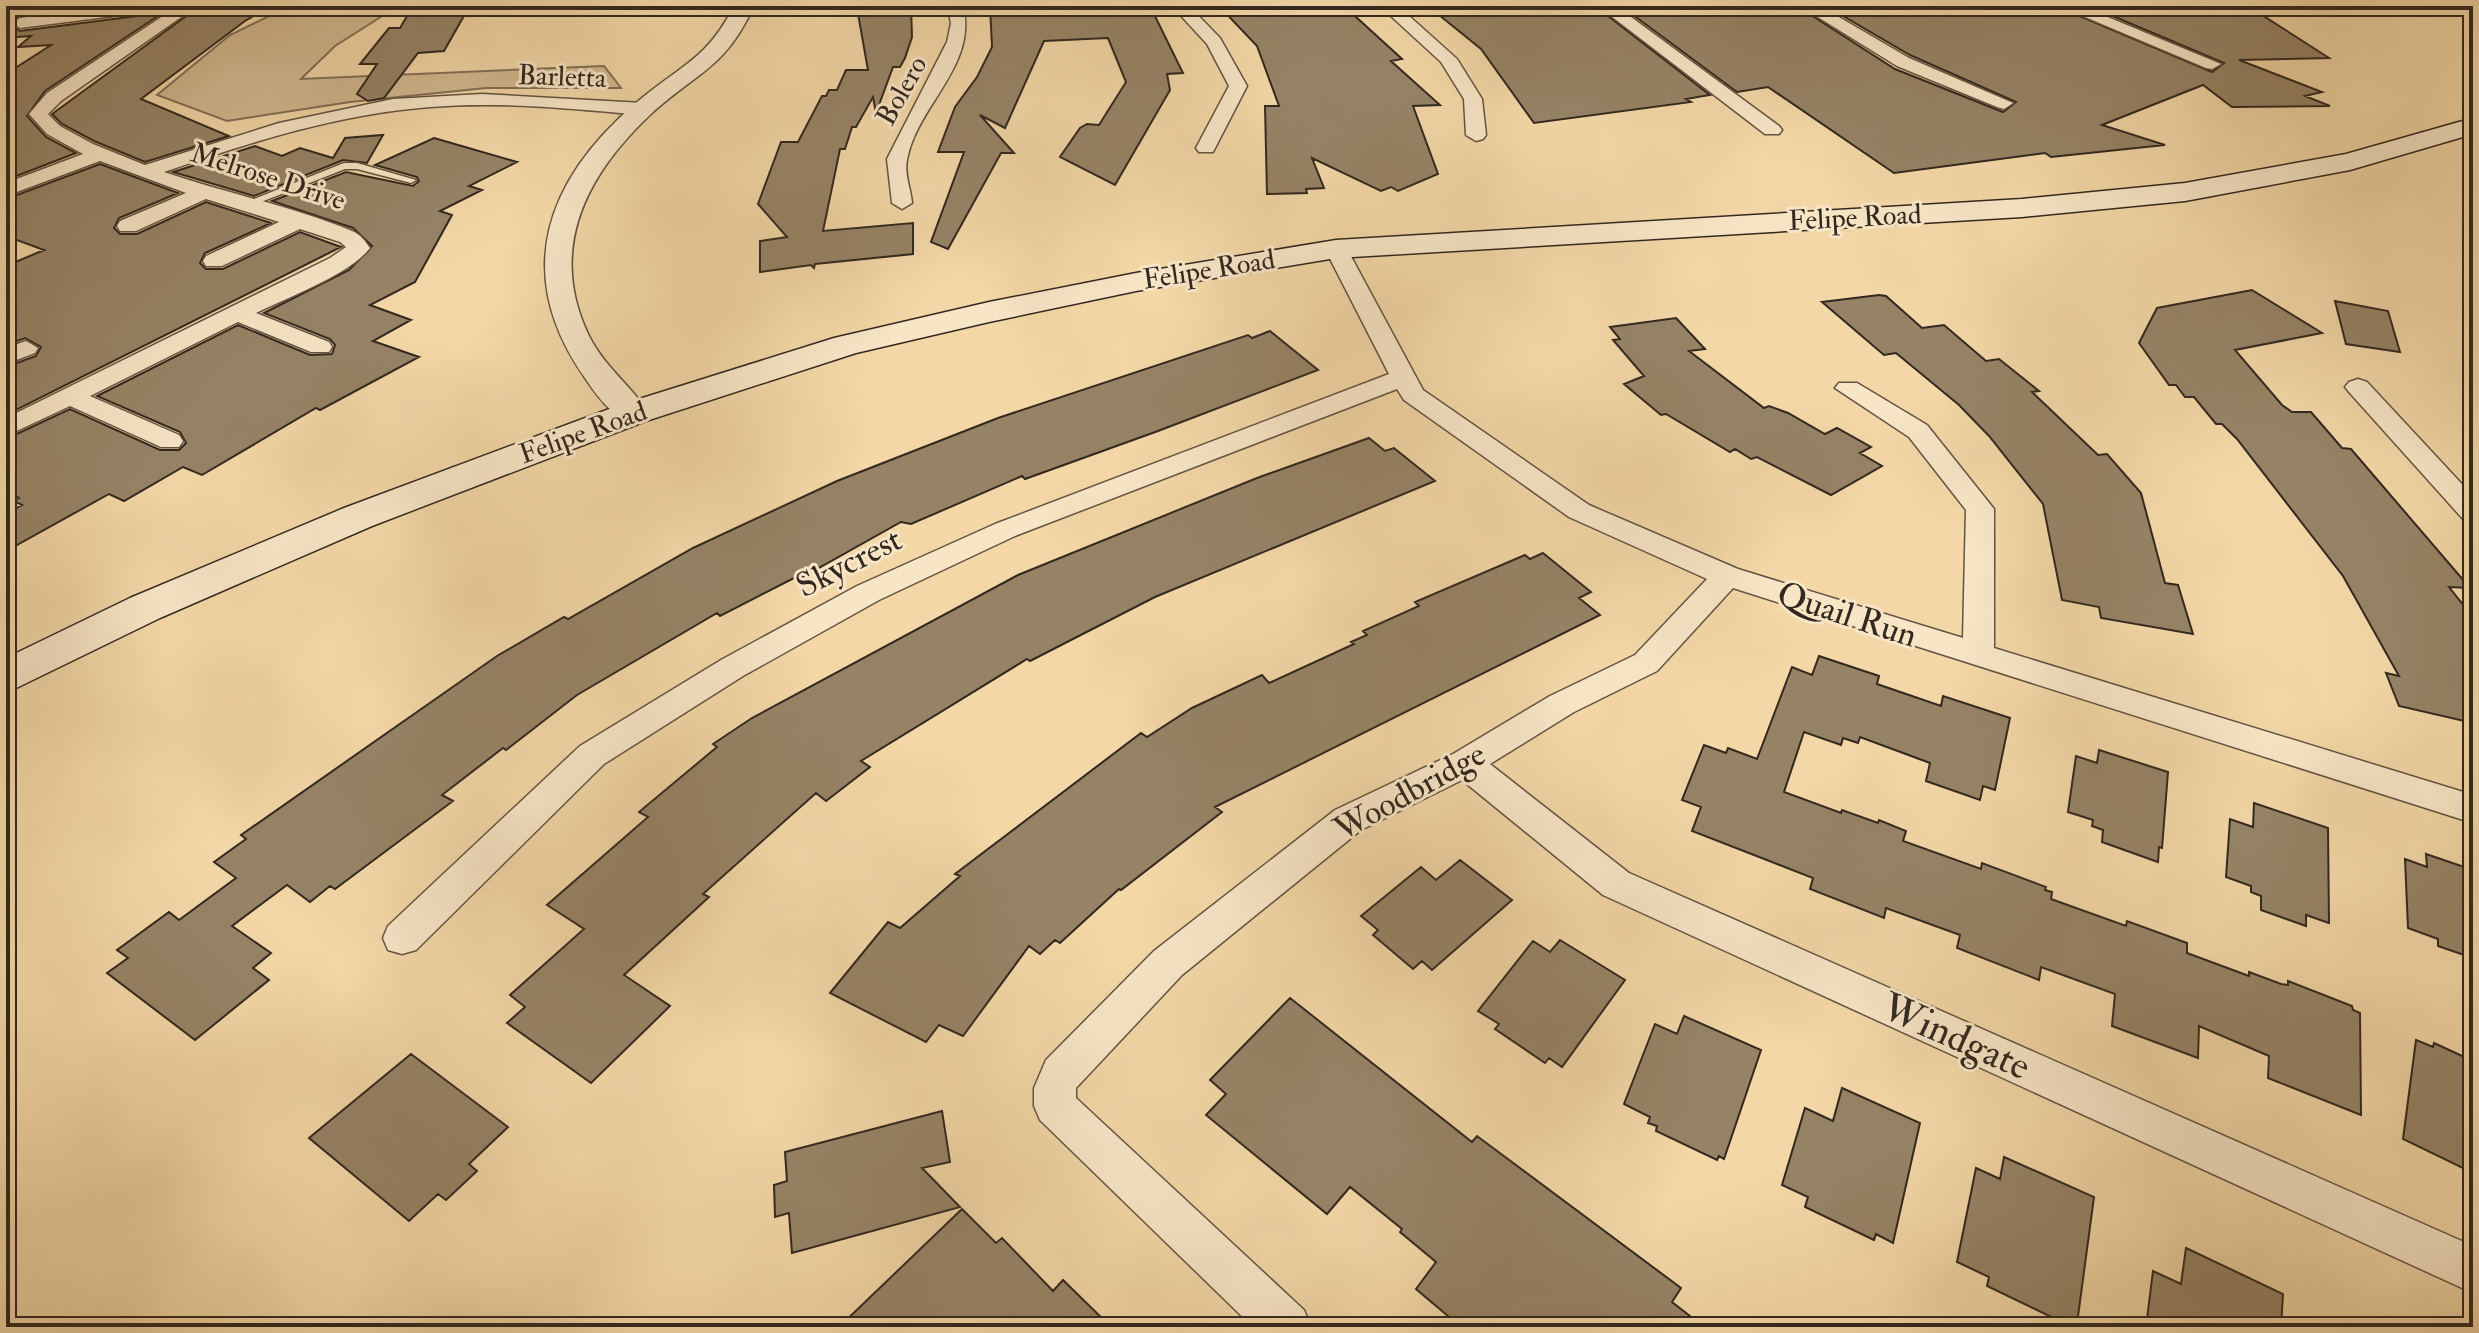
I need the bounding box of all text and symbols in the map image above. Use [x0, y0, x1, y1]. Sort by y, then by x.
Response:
street label: Bolero [869, 50, 935, 132]
street label: Barletta [517, 58, 607, 96]
street label: Melrose Drive [186, 136, 350, 219]
street label: Felipe Road [1787, 197, 1923, 239]
street label: Felipe Road [1140, 242, 1278, 298]
street label: Felipe Road [514, 394, 652, 472]
street label: Skycrest [789, 518, 909, 608]
street label: Quail Run [1772, 572, 1922, 658]
street label: Woodbridge [1326, 733, 1493, 852]
street label: Windgate [1873, 981, 2038, 1092]

